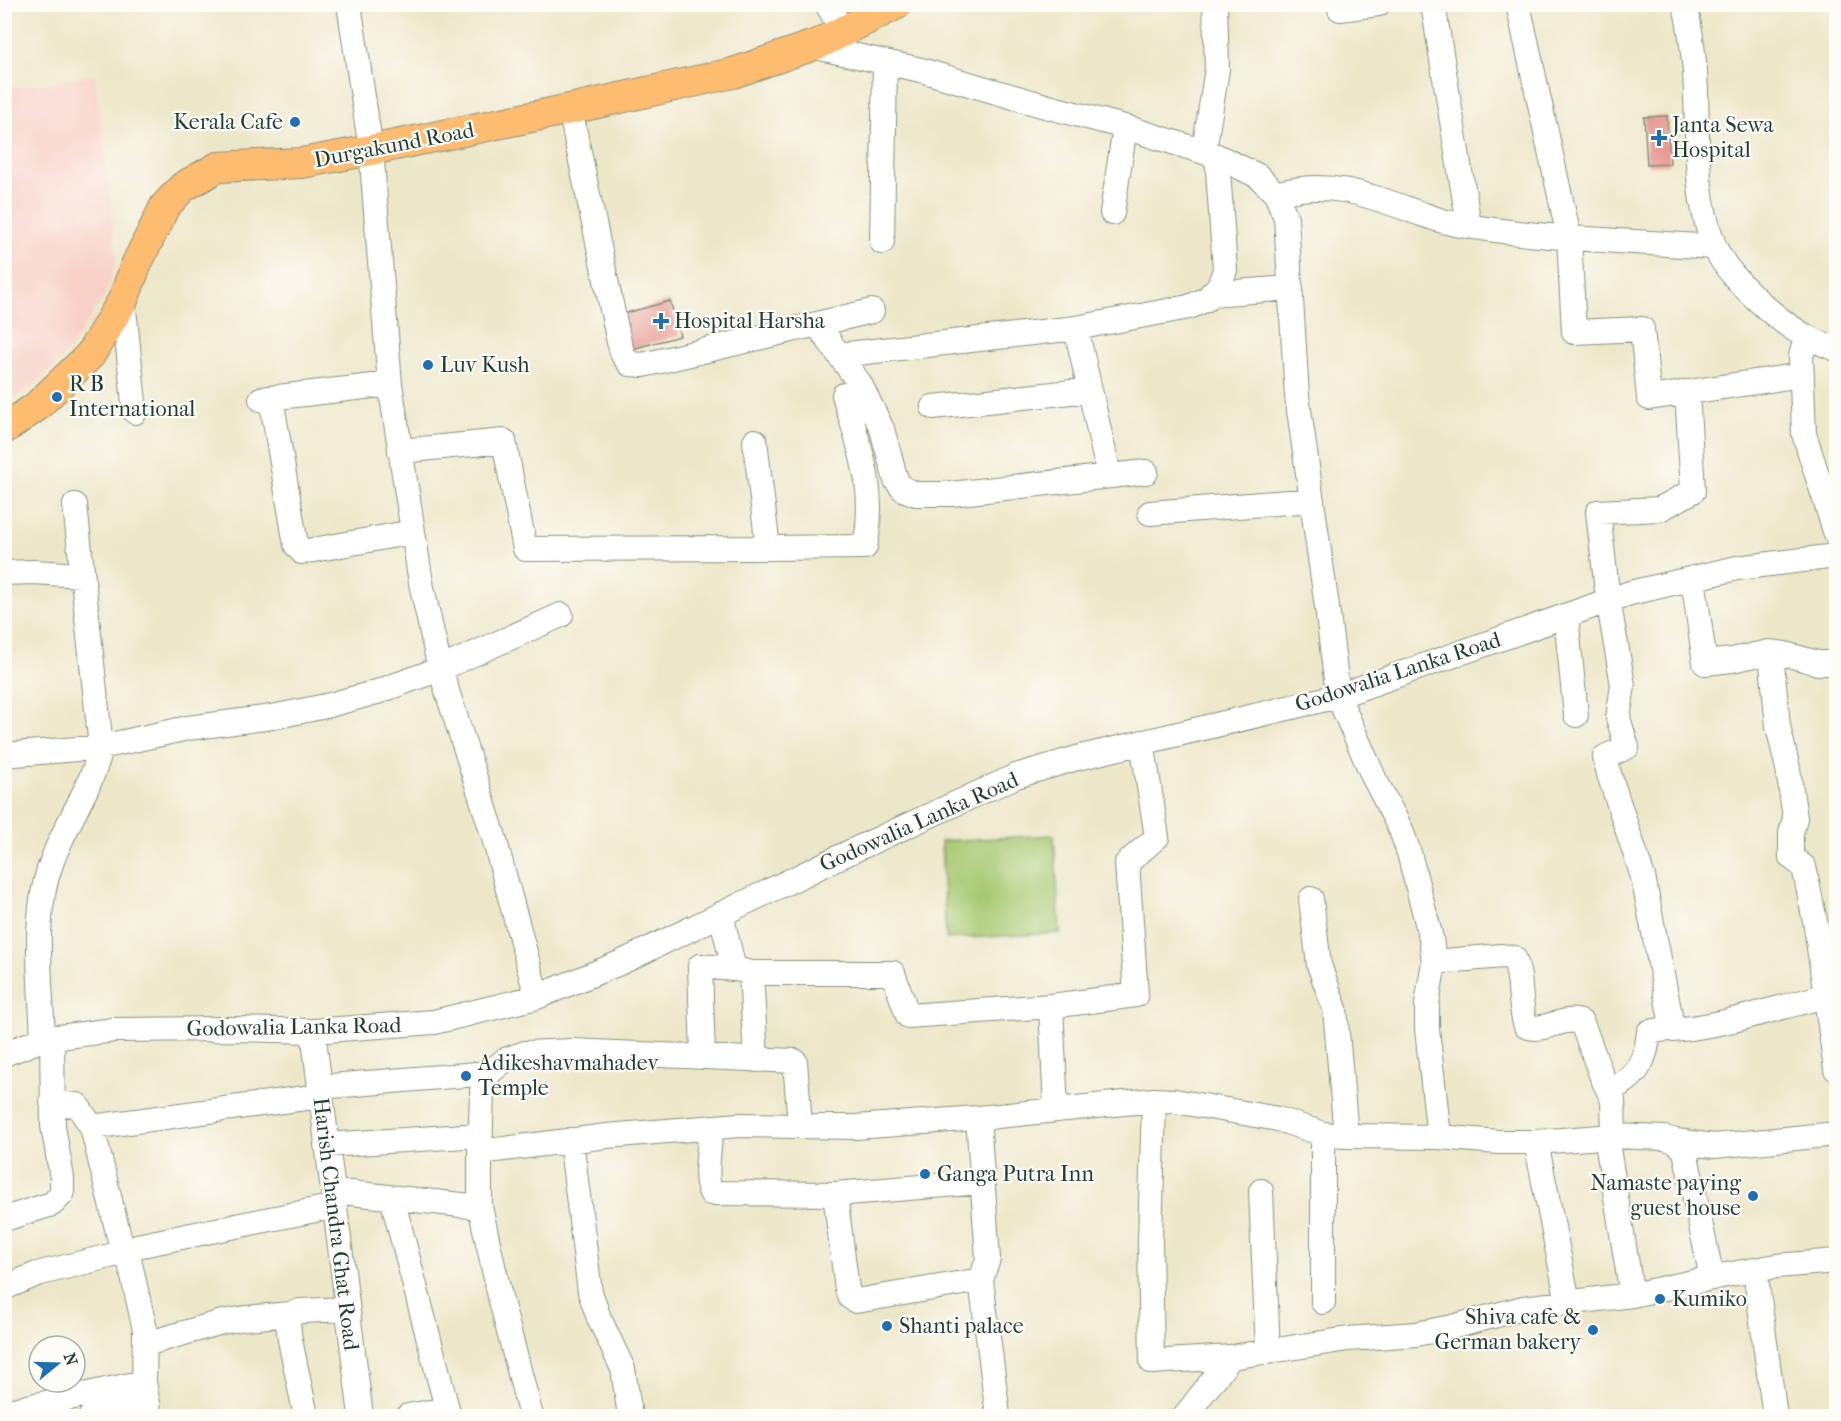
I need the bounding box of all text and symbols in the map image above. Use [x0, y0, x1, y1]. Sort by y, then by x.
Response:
place label: Kerala Cafe [173, 109, 283, 135]
place label: Janta Sewa Hospital [1670, 112, 1775, 163]
marker: Kerala Cafe [288, 115, 302, 129]
street label: Durgakund Road [312, 117, 477, 173]
marker: Janta Sewa Hospital [1650, 129, 1668, 147]
place label: Hospital Harsha [674, 308, 826, 334]
marker: Hospital Harsha [652, 312, 670, 330]
place label: Luv Kush [440, 352, 530, 378]
marker: Luv Kush [421, 358, 435, 372]
place label: R B International [69, 371, 195, 422]
marker: R B International [50, 390, 64, 404]
street label: Godowalia Lanka Road [1292, 626, 1505, 718]
street label: Godowalia Lanka Road [816, 766, 1023, 878]
street label: Godowalia Lanka Road [186, 1012, 403, 1042]
place label: Adikeshavmahadev Temple [477, 1050, 659, 1101]
marker: Adikeshavmahadev Temple [459, 1069, 473, 1083]
street label: Harish Chandra Ghat Road [308, 1096, 365, 1353]
place label: Ganga Putra Inn [937, 1161, 1094, 1187]
marker: Ganga Putra Inn [918, 1167, 932, 1181]
place label: Namaste paying guest house [1590, 1170, 1741, 1221]
marker: Namaste paying guest house [1746, 1189, 1760, 1203]
place label: Kumiko [1672, 1286, 1747, 1312]
marker: Kumiko [1653, 1292, 1667, 1306]
place label: Shiva cafe & German bakery [1435, 1304, 1582, 1355]
place label: Shanti palace [899, 1313, 1024, 1339]
marker: Shanti palace [880, 1319, 894, 1333]
marker: Shiva cafe & German bakery [1586, 1323, 1600, 1337]
north arrow [27, 1334, 87, 1394]
text: N [60, 1350, 82, 1369]

